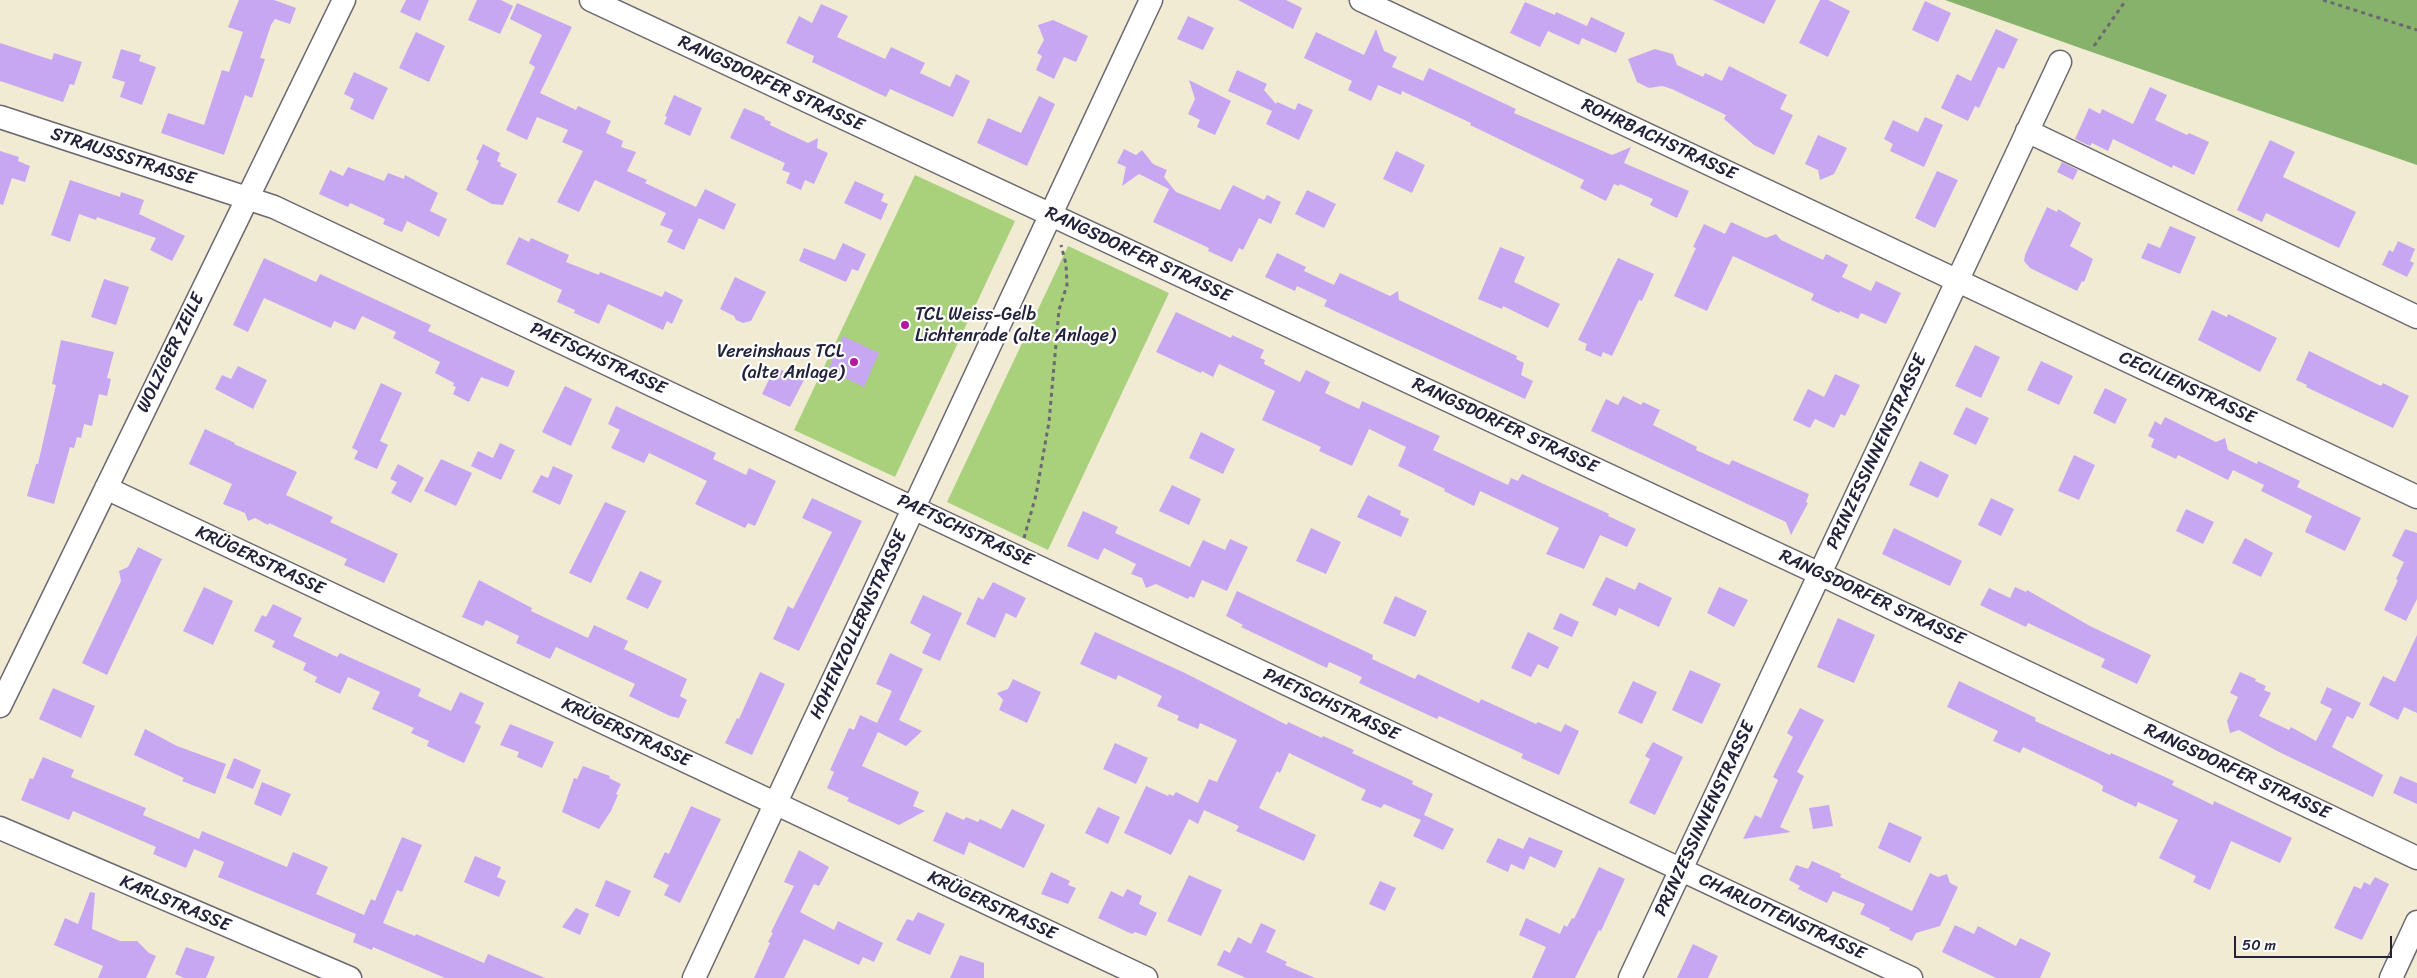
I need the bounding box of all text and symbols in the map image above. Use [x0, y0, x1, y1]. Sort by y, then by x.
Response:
street label: RANGSDORFER STRASSE [675, 31, 867, 137]
street label: ROHRBACHSTRASSE [1578, 95, 1740, 185]
street label: STRAUSSSTRASSE [48, 123, 198, 191]
street label: RANGSDORFER STRASSE [1042, 202, 1234, 308]
street label: WOLZIGER ZEILE [133, 290, 209, 416]
place label: TCL Weiss-Gelb Lichtenrade (alte Anlage) [915, 304, 1115, 346]
street label: PAETSCHSTRASSE [527, 318, 669, 400]
marker: TCL Weiss-Gelb Lichtenrade (alte Anlage) [899, 319, 911, 331]
place label: Vereinshaus TCL (alte Anlage) [717, 341, 844, 384]
street label: CECILIENSTRASSE [2115, 347, 2259, 429]
street label: PRINZESSINNENSTRASSE [1822, 351, 1932, 553]
marker: Vereinshaus TCL (alte Anlage) [848, 356, 860, 368]
street label: RANGSDORFER STRASSE [1409, 373, 1601, 479]
street label: PAETSCHSTRASSE [894, 490, 1036, 572]
street label: KRÜGERSTRASSE [192, 522, 328, 600]
street label: HOHENZOLLERNSTRASSE [806, 527, 912, 723]
street label: RANGSDORFER STRASSE [1776, 545, 1968, 651]
street label: PAETSCHSTRASSE [1260, 664, 1402, 746]
street label: KRÜGERSTRASSE [558, 694, 694, 772]
street label: PRINZESSINNENSTRASSE [1650, 718, 1760, 920]
street label: RANGSDORFER STRASSE [2141, 719, 2333, 825]
street label: KRÜGERSTRASSE [924, 867, 1060, 945]
street label: CHARLOTTENSTRASSE [1695, 869, 1869, 965]
street label: KARLSTRASSE [117, 871, 233, 937]
scale bar [2237, 926, 2394, 958]
text: 50 m [2242, 932, 2276, 958]

